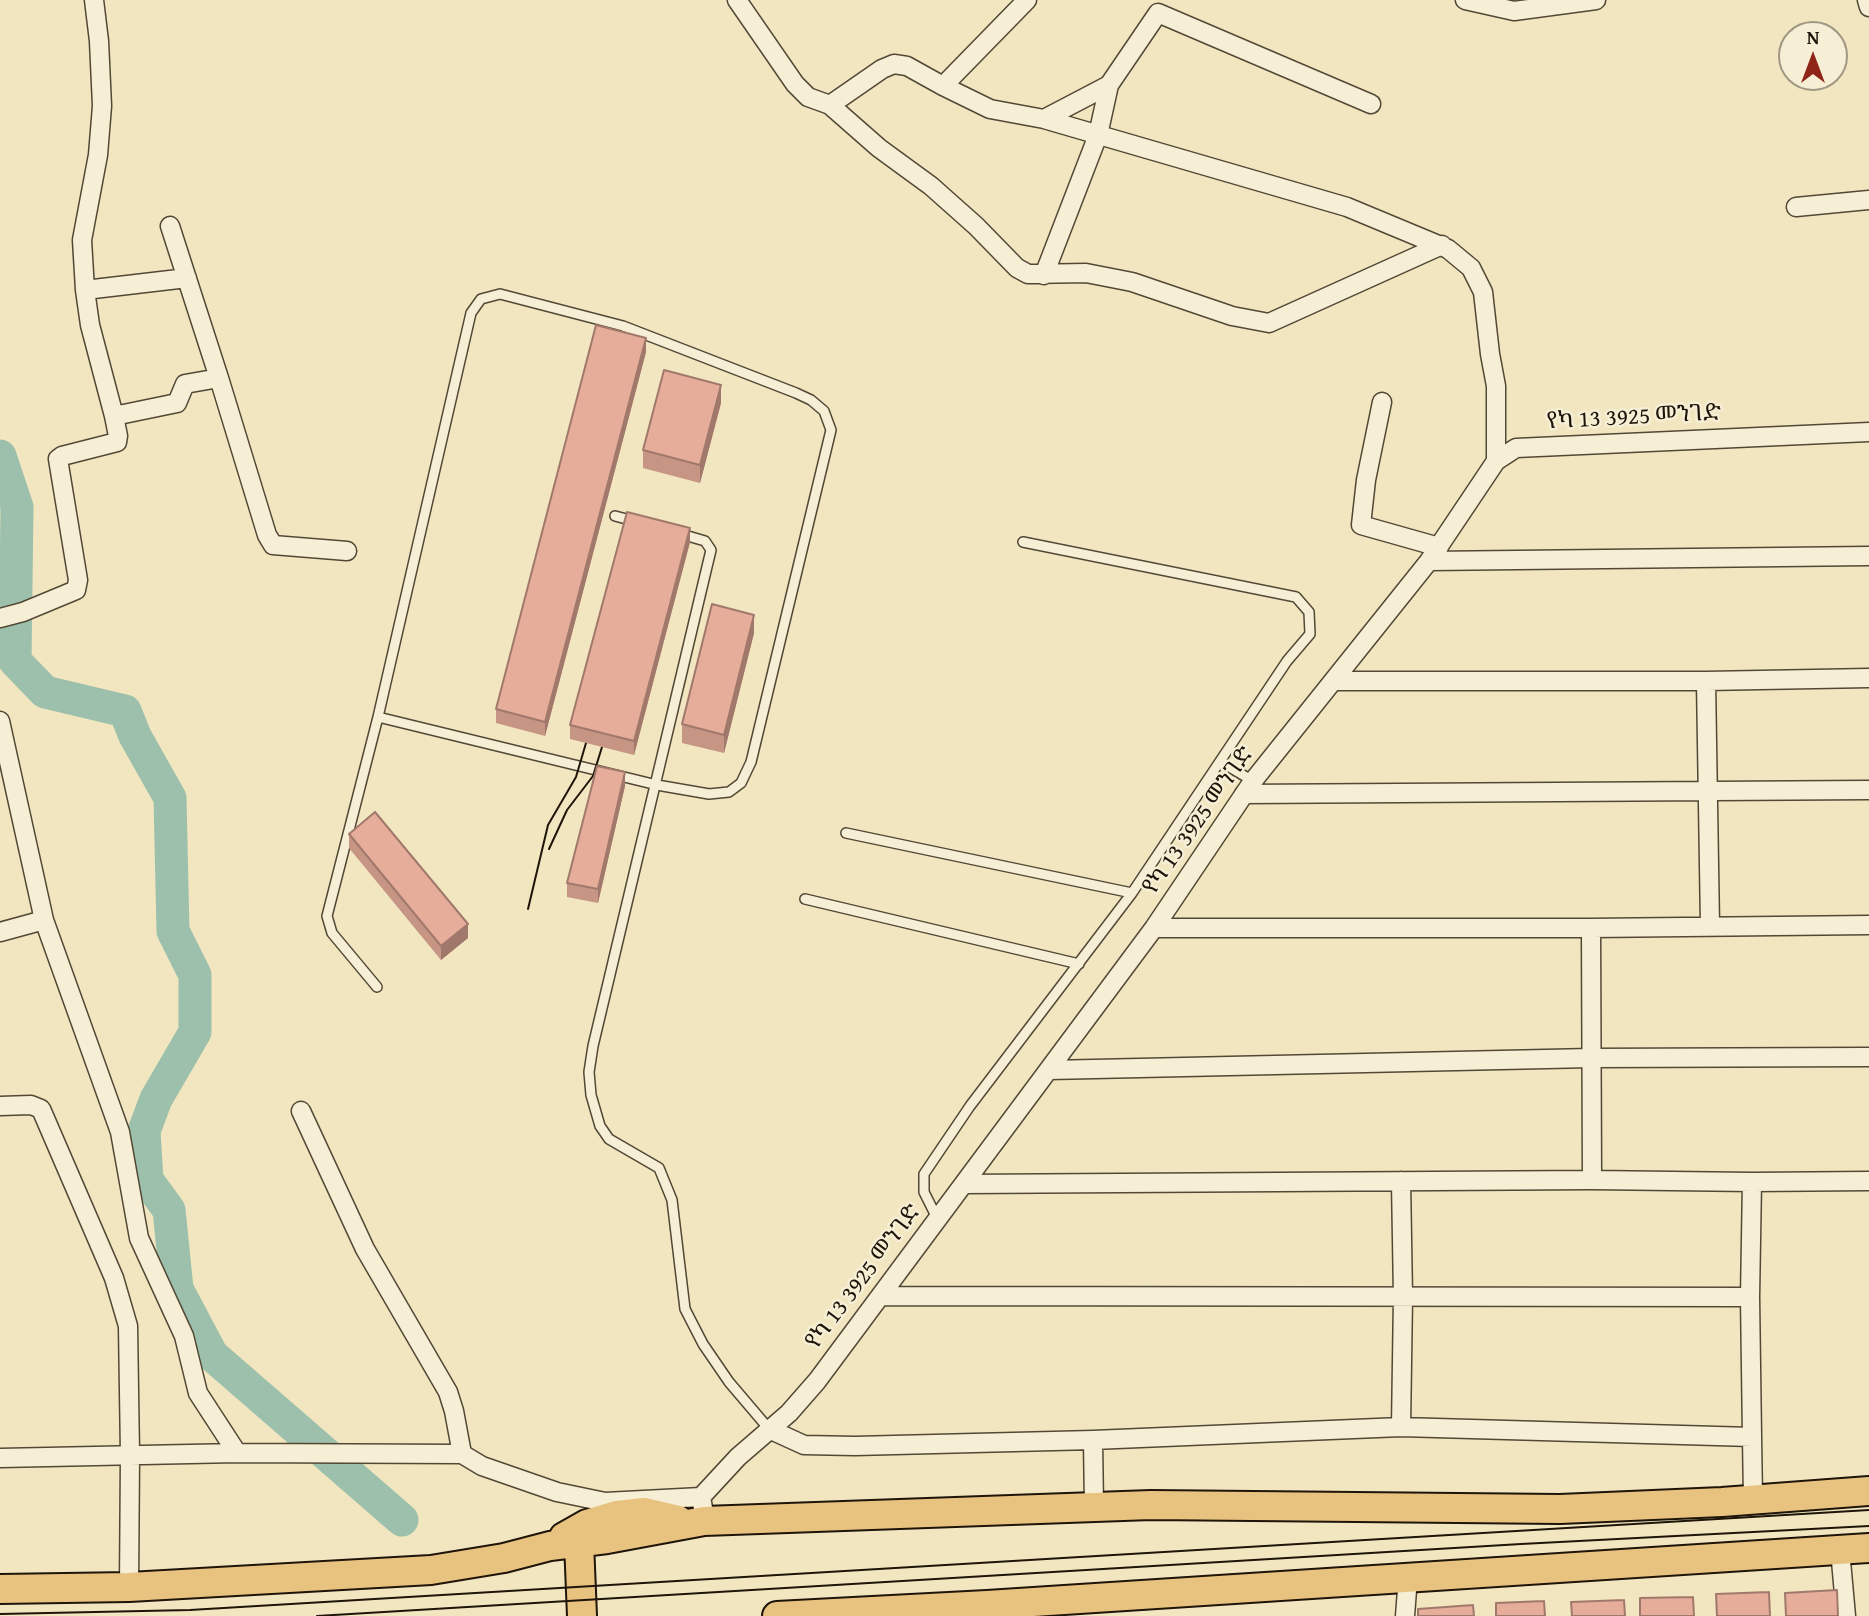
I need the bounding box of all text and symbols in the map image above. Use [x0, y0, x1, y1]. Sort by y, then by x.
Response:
north arrow [1778, 21, 1848, 91]
text: N [1807, 23, 1819, 51]
street label: የካ 13 3925 መንገድ [1546, 400, 1722, 436]
street label: የካ 13 3925 መንገድ [1138, 742, 1260, 900]
street label: የካ 13 3925 መንገድ [801, 1199, 927, 1355]

